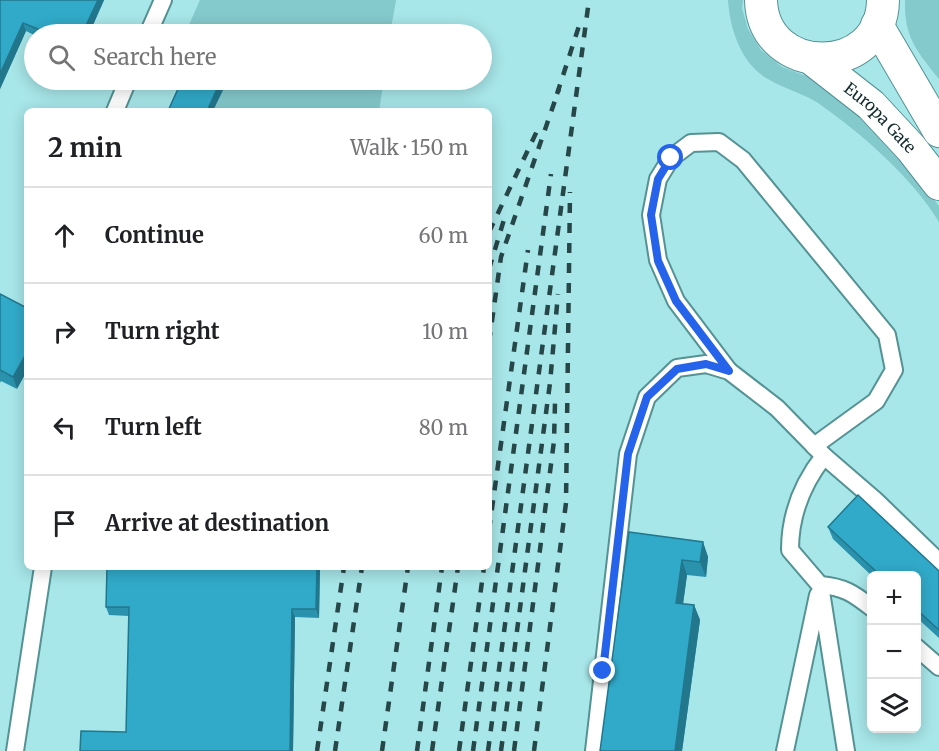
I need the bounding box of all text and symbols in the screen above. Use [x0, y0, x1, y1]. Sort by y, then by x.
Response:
search box [24, 24, 492, 90]
icon: search [45, 41, 78, 74]
text: Search here [93, 43, 216, 71]
street label: Europa Gate [840, 78, 920, 157]
text: 2 min [48, 131, 122, 164]
text: Walk · 150 m [350, 135, 468, 160]
route start [657, 144, 683, 170]
icon: ahead [48, 219, 81, 252]
text: Continue [105, 221, 204, 249]
text: 60 m [418, 223, 468, 248]
icon: right [48, 315, 81, 348]
text: Turn right [105, 317, 219, 345]
text: 10 m [422, 319, 468, 344]
icon: left [48, 411, 81, 444]
text: Turn left [105, 413, 202, 441]
text: 80 m [419, 415, 468, 440]
icon: arrive [48, 507, 81, 540]
text: Arrive at destination [105, 509, 329, 537]
map controls [867, 571, 921, 733]
button: + [867, 571, 921, 625]
button: − [867, 625, 921, 679]
route end [589, 657, 615, 683]
button: layers [867, 679, 921, 733]

